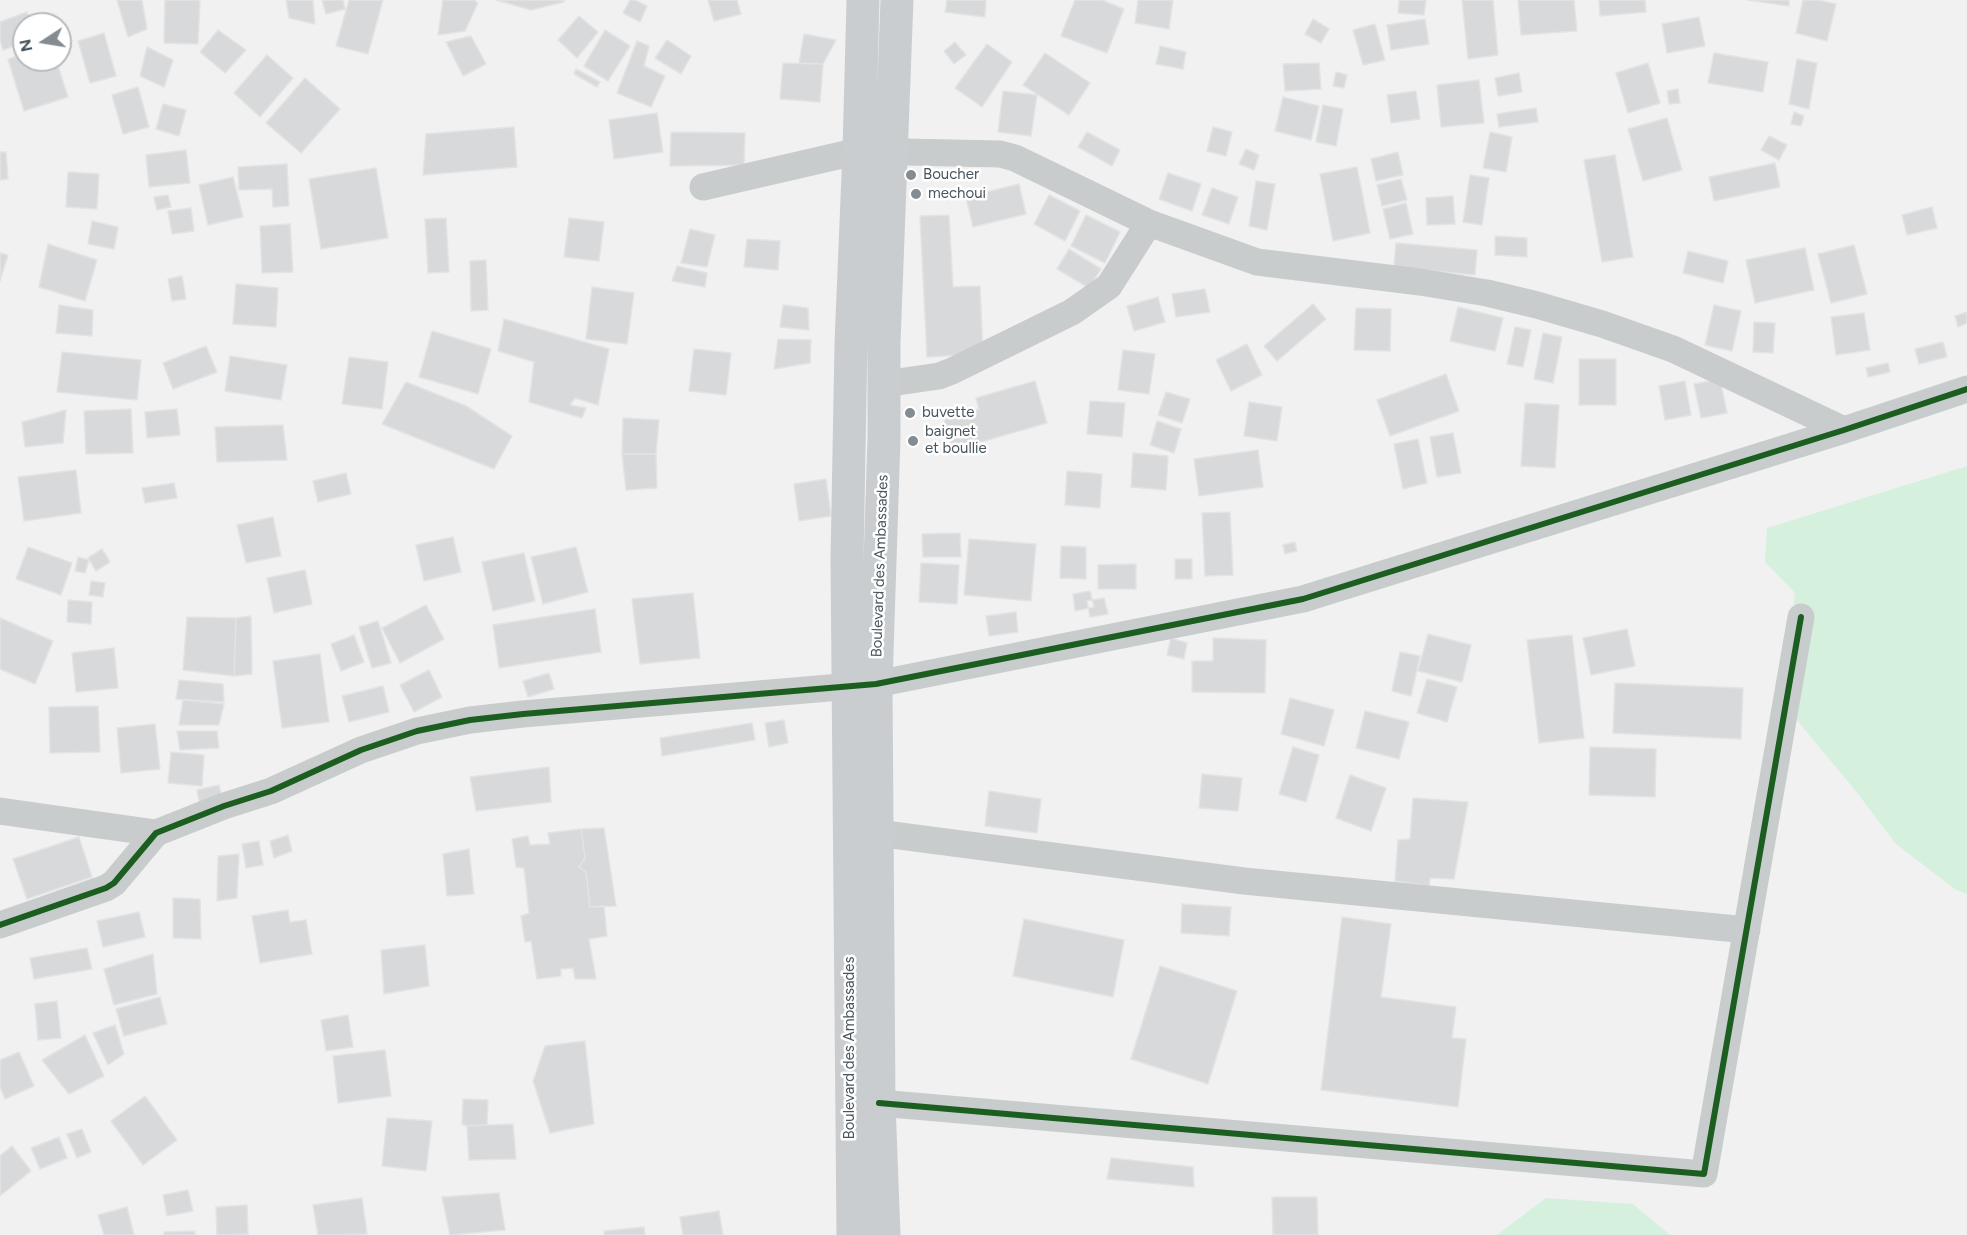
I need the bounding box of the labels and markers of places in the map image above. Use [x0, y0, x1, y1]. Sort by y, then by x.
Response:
place label: Boucher [923, 166, 979, 184]
marker: Boucher [904, 168, 918, 182]
place label: mechoui [928, 185, 986, 203]
marker: mechoui [909, 187, 923, 201]
place label: buvette [922, 404, 974, 422]
marker: buvette [903, 406, 917, 420]
place label: baignet et boullie [925, 423, 987, 458]
marker: baignet et boullie [906, 434, 920, 448]

